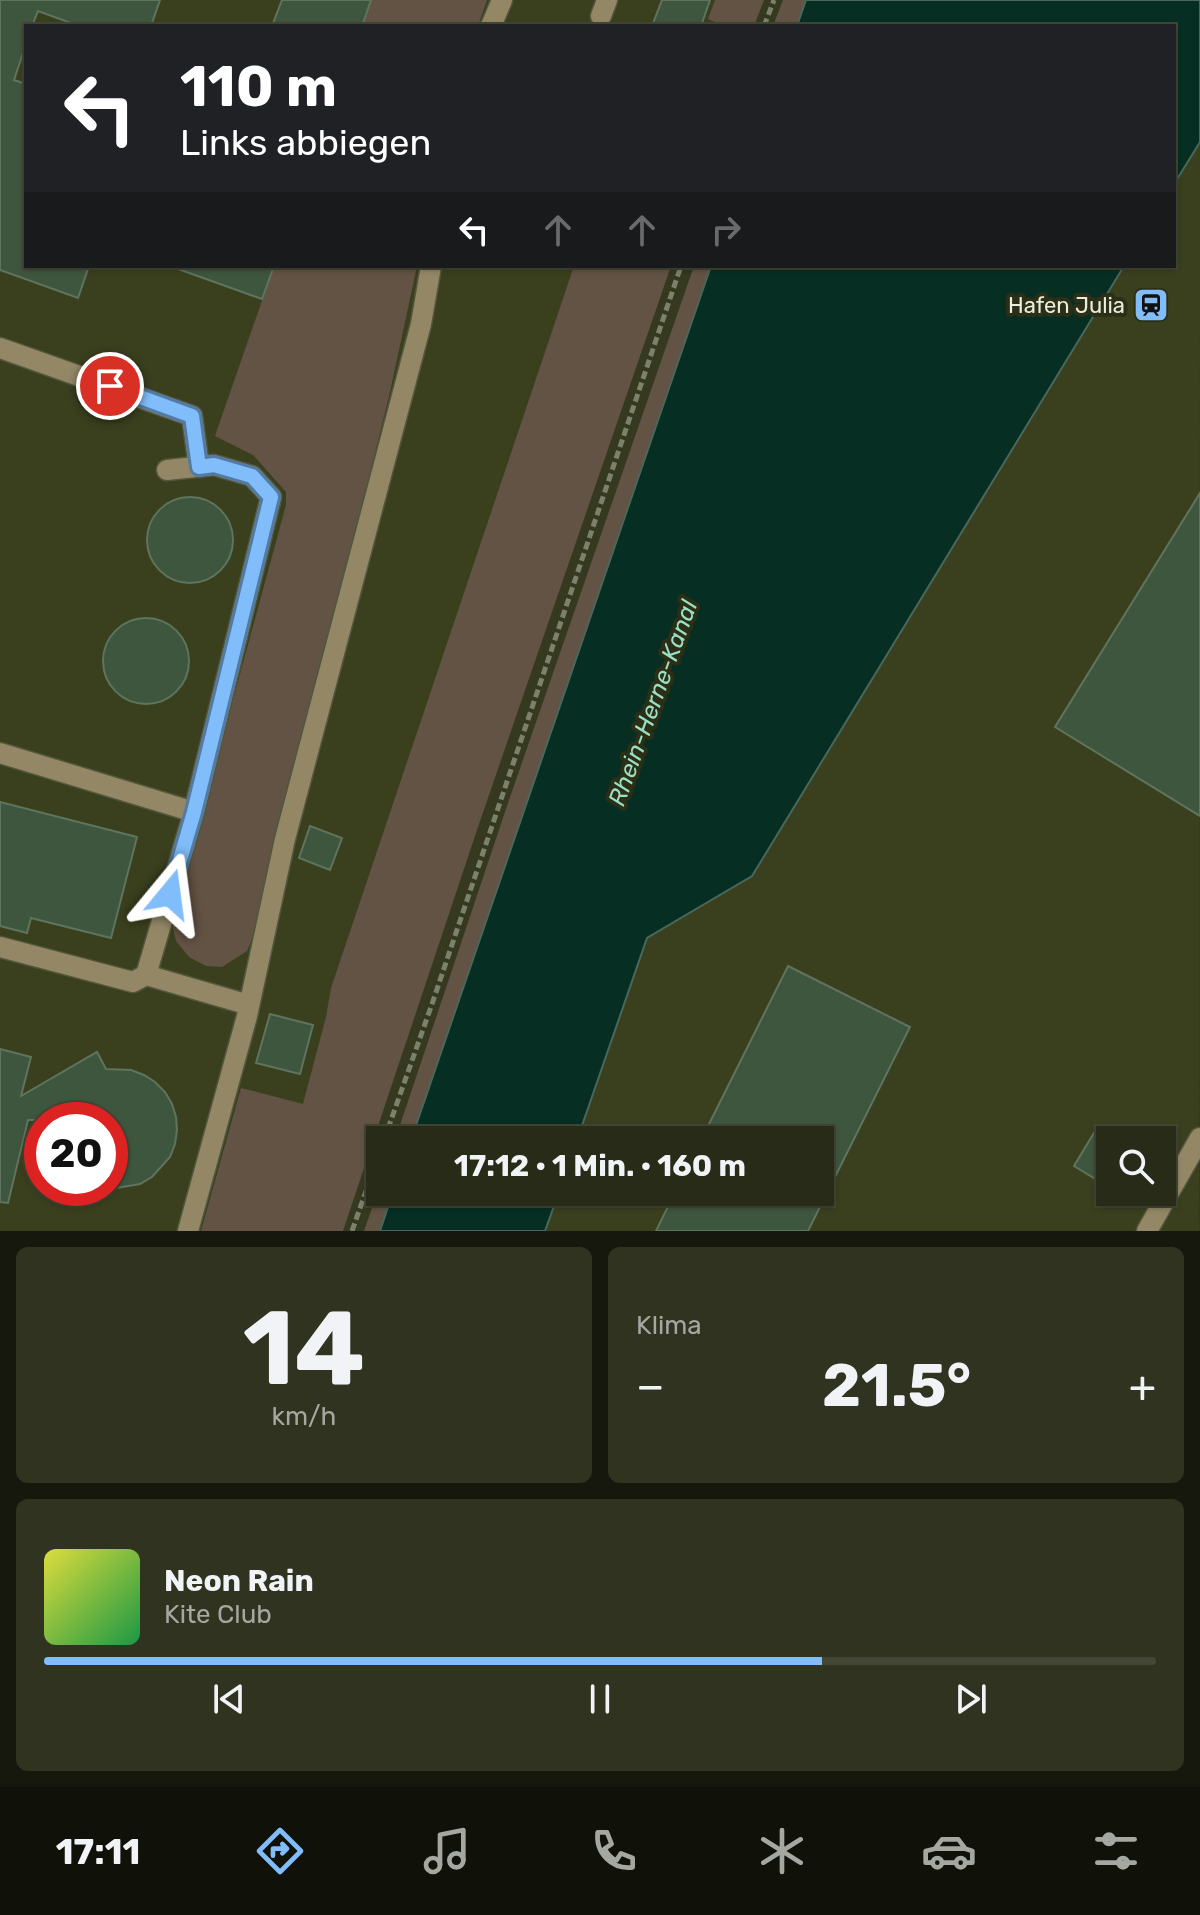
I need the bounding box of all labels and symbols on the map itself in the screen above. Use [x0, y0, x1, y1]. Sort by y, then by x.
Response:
station icon: Hafen Julia [1132, 286, 1170, 324]
place label: Hafen Julia [1008, 292, 1125, 319]
pin [76, 352, 144, 420]
water label: Rhein-Herne-Kanal [603, 595, 704, 810]
position arrow [128, 852, 212, 936]
speed limit sign: 20 [24, 1102, 128, 1206]

